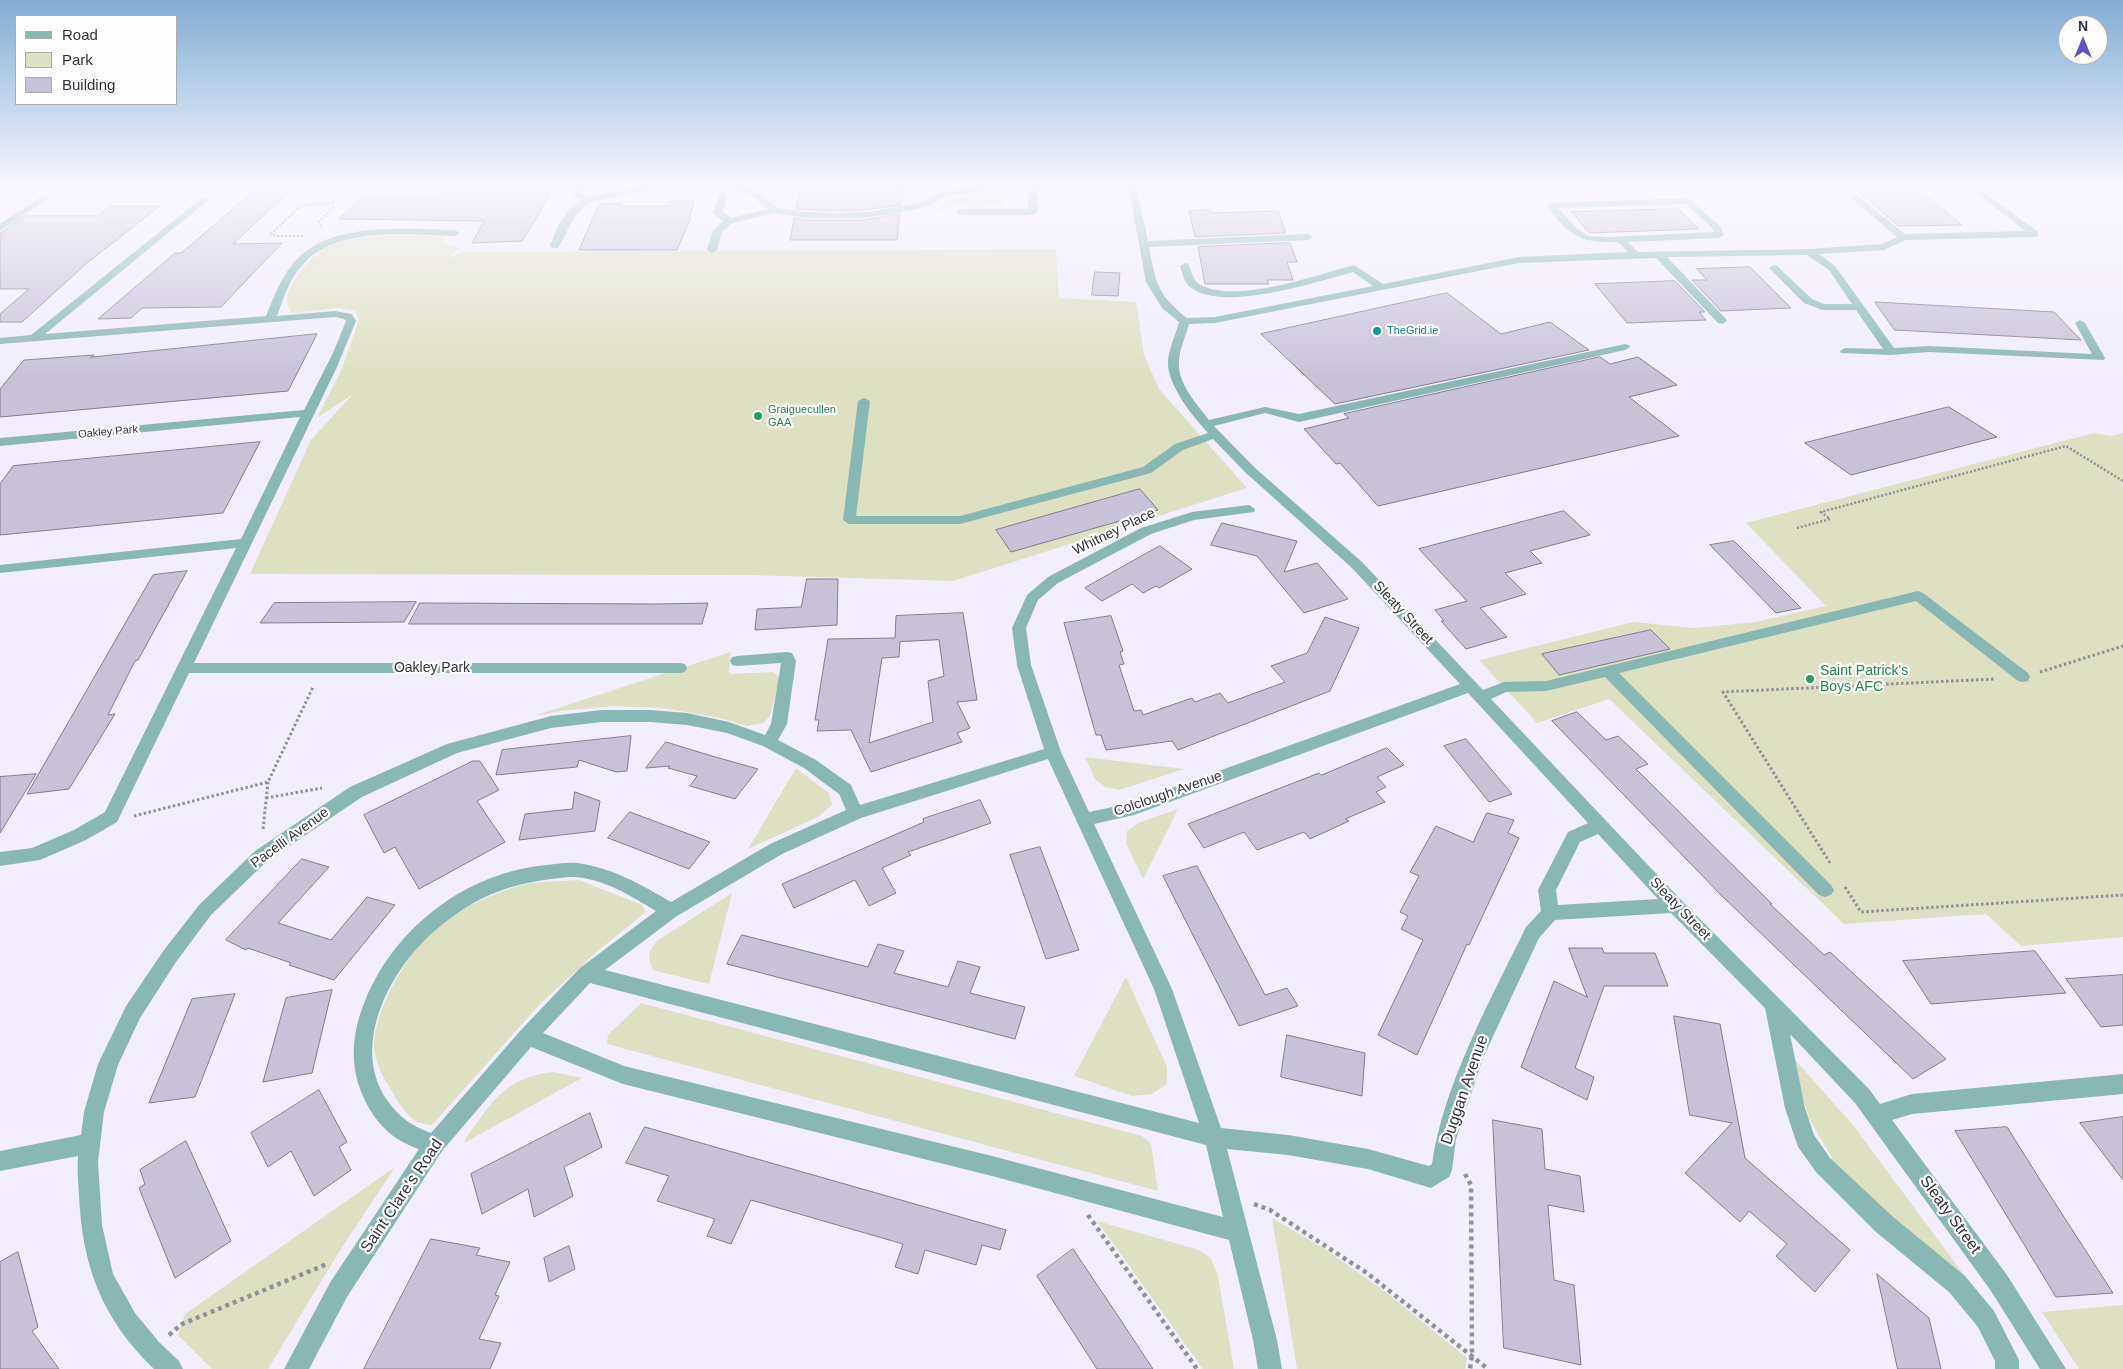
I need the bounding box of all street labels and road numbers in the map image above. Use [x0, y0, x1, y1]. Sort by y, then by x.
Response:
street label: Oakley Park [78, 423, 138, 441]
street label: Whitney Place [1070, 505, 1158, 559]
street label: Sleaty Street [1370, 578, 1436, 648]
street label: Oakley Park [394, 660, 470, 676]
street label: Colclough Avenue [1112, 768, 1224, 820]
street label: Pacelli Avenue [248, 804, 332, 872]
street label: Sleaty Street [1646, 874, 1714, 944]
street label: Duggan Avenue [1437, 1033, 1493, 1147]
street label: Saint Clare's Road [357, 1136, 447, 1256]
street label: Sleaty Street [1915, 1172, 1985, 1258]

